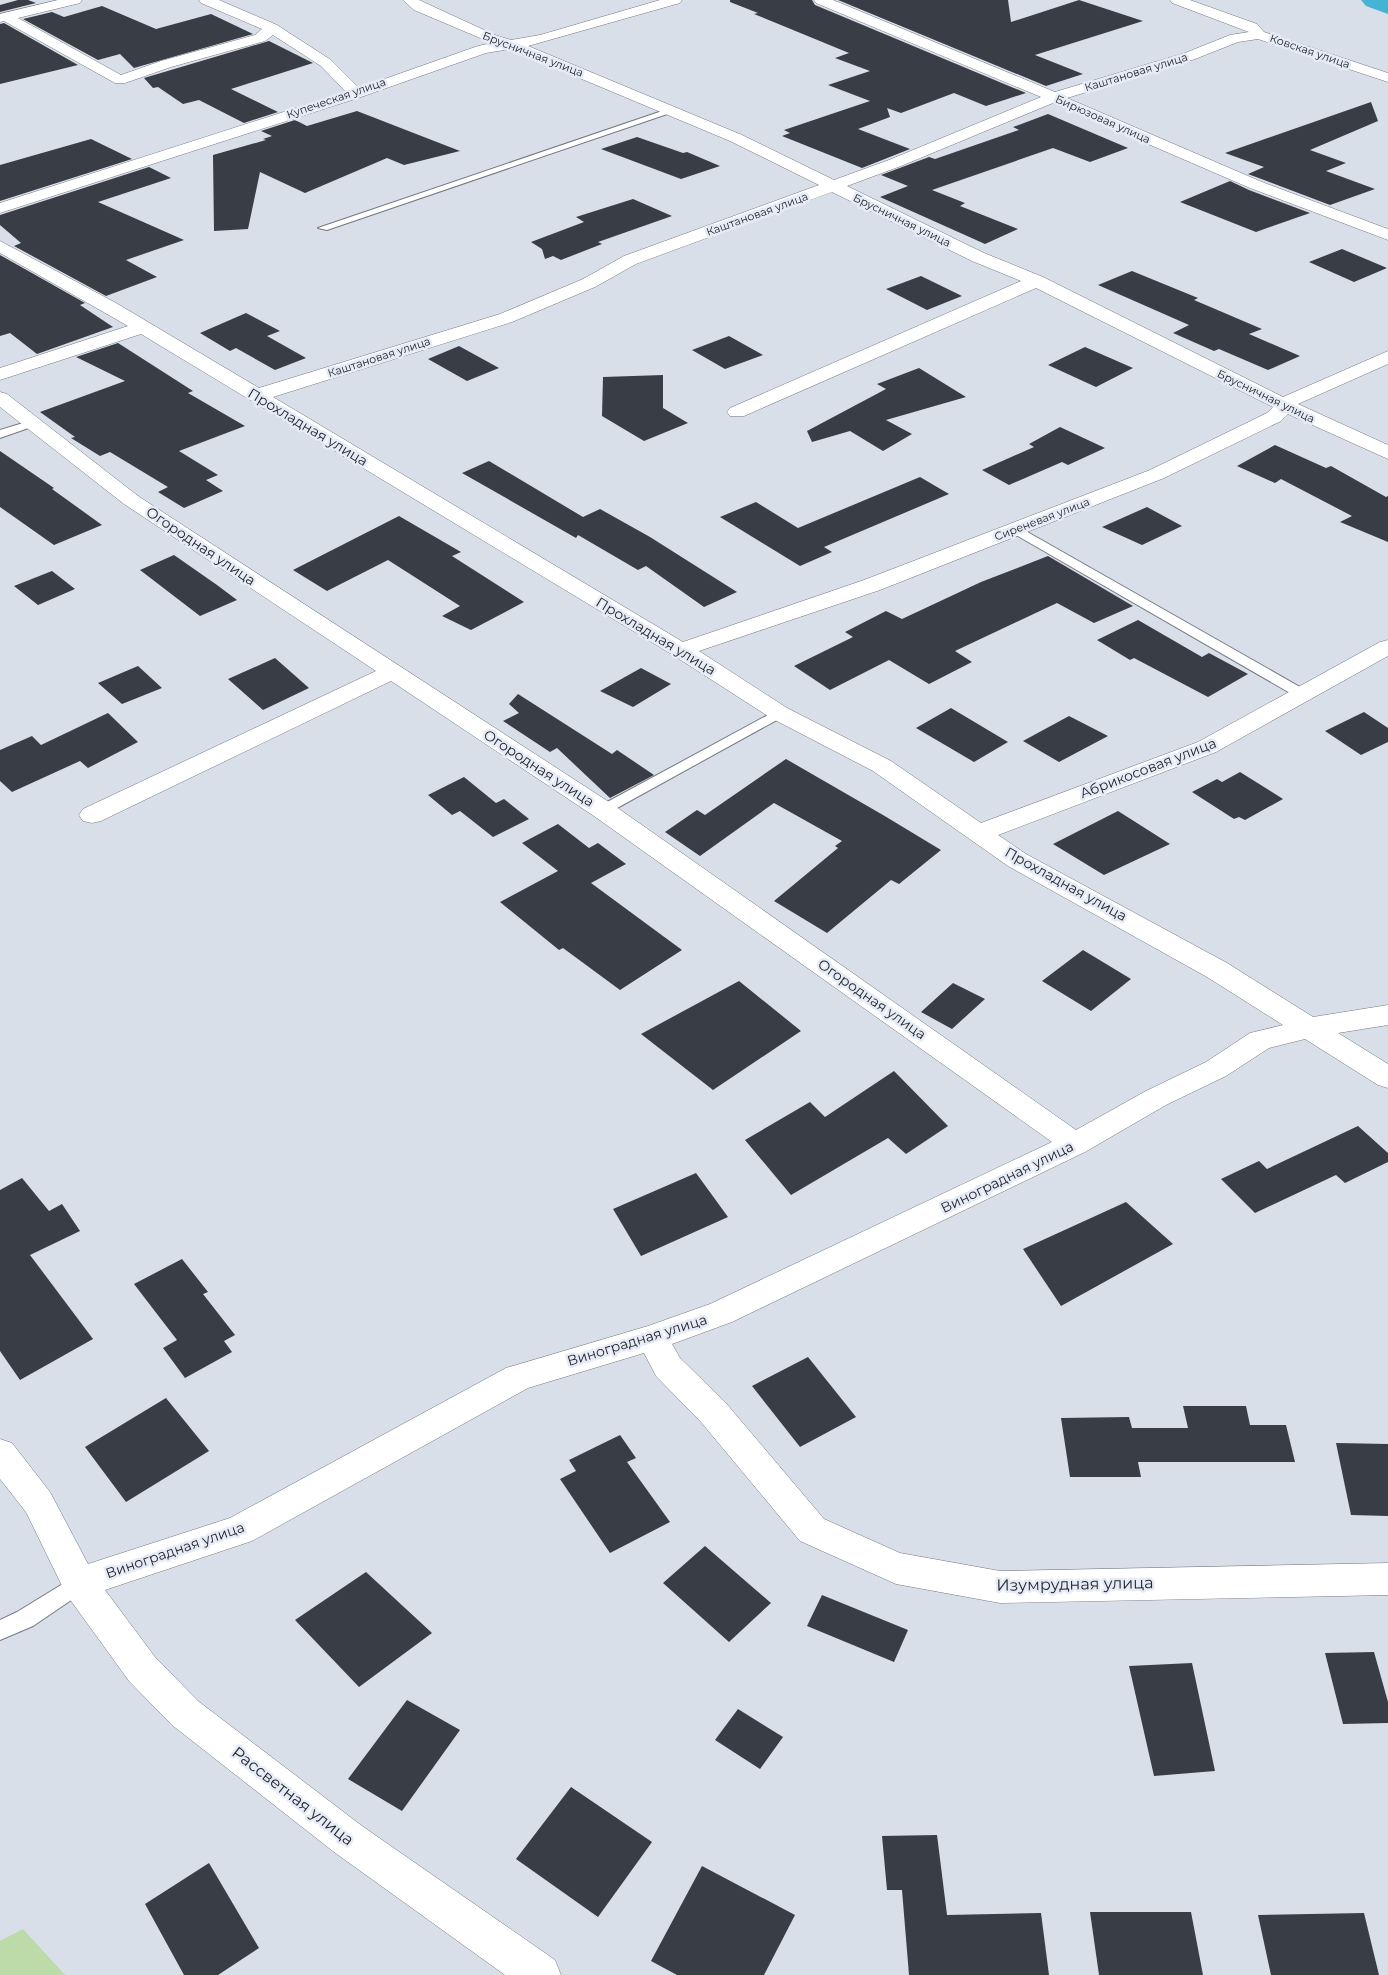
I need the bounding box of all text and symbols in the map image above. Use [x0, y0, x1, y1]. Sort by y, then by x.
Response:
street label: Брусничная улица [481, 28, 585, 80]
street label: Ковская улица [1268, 31, 1352, 71]
street label: Каштановая улица [1083, 50, 1189, 94]
street label: Купеческая улица [285, 74, 387, 122]
street label: Бирюзовая улица [1053, 92, 1153, 146]
street label: Каштановая улица [704, 189, 810, 239]
street label: Брусничная улица [851, 190, 953, 250]
street label: Каштановая улица [326, 334, 432, 380]
street label: Брусничная улица [1215, 366, 1317, 426]
street label: Прохладная улица [245, 384, 371, 470]
street label: Сиреневая улица [992, 494, 1092, 544]
street label: Огородная улица [143, 503, 259, 589]
street label: Прохладная улица [593, 593, 719, 679]
street label: Огородная улица [480, 726, 598, 810]
street label: Абрикосовая улица [1077, 734, 1219, 802]
street label: Прохладная улица [1002, 843, 1130, 925]
street label: Огородная улица [814, 955, 930, 1043]
street label: Виноградная улица [938, 1137, 1076, 1217]
street label: Виноградная улица [565, 1310, 709, 1370]
street label: Виноградная улица [103, 1518, 247, 1582]
street label: Изумрудная улица [996, 1573, 1154, 1595]
street label: Рассветная улица [228, 1743, 358, 1849]

